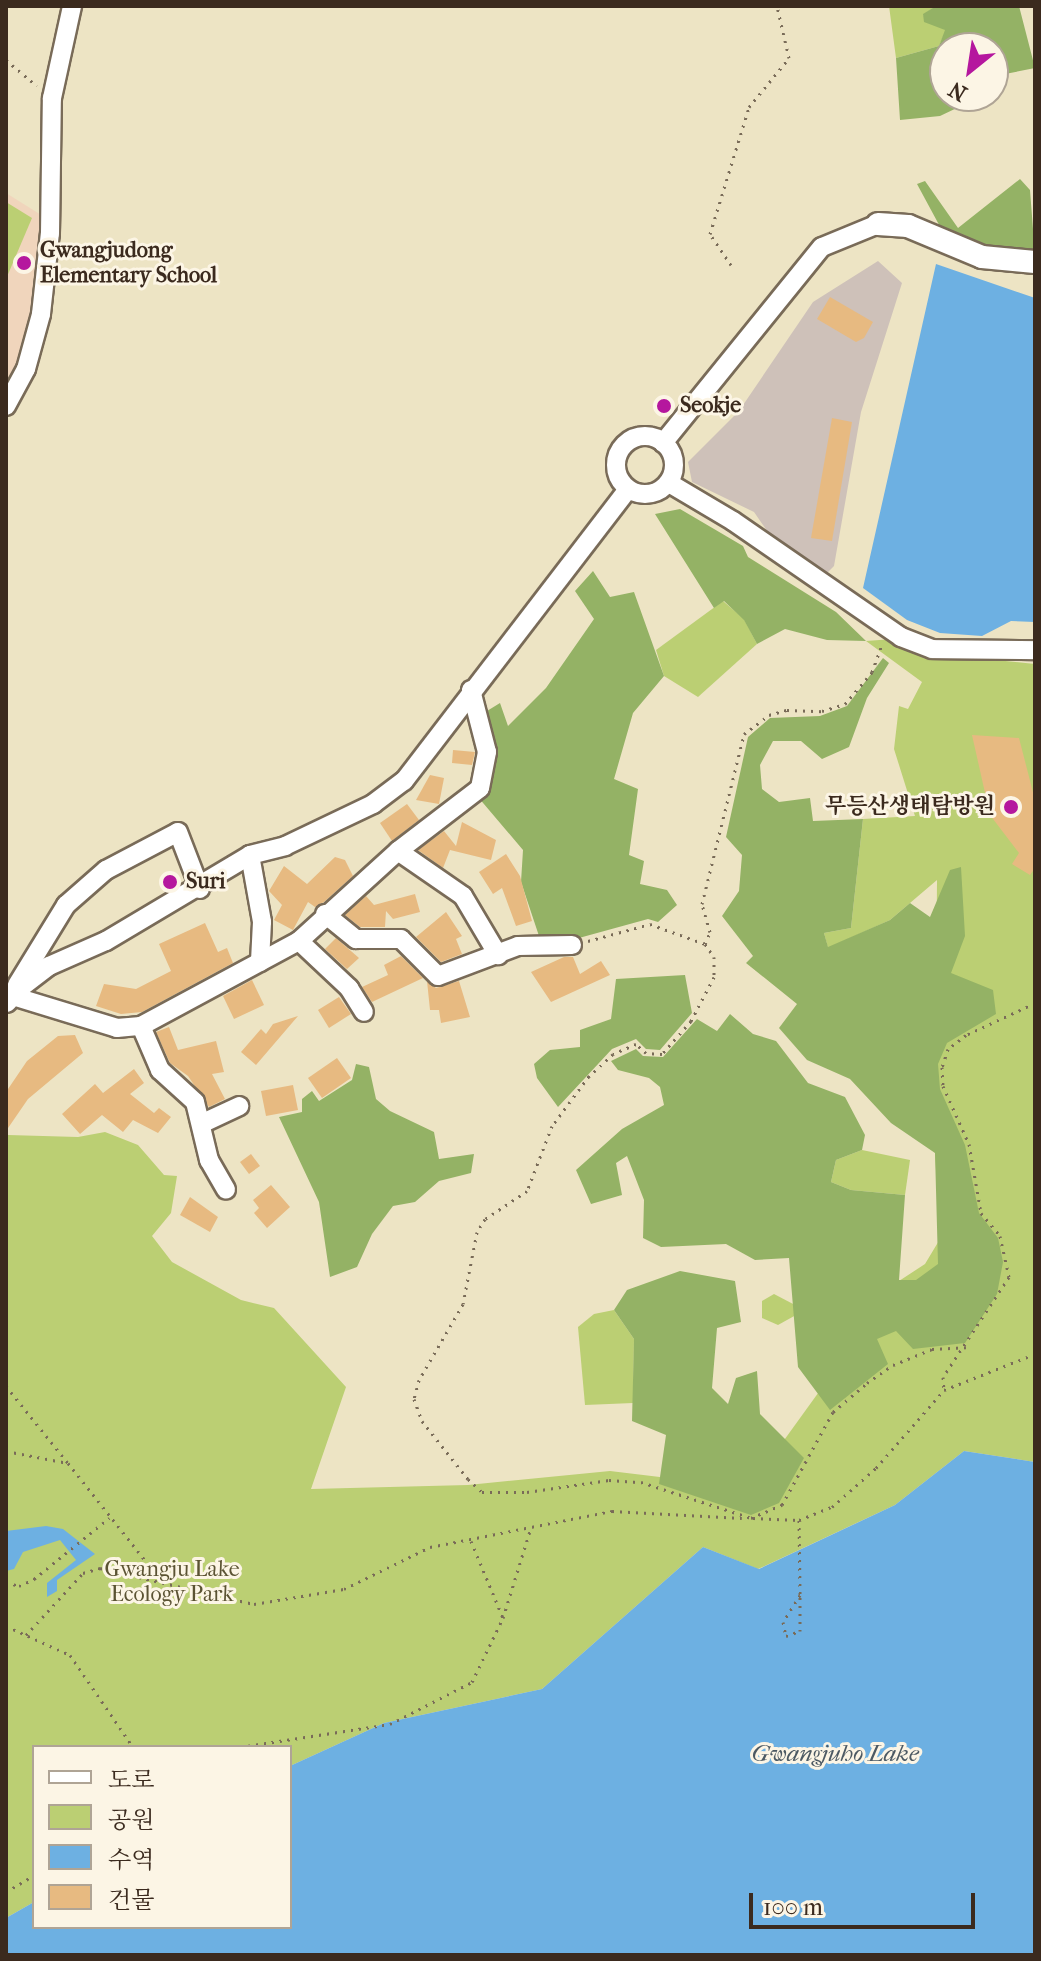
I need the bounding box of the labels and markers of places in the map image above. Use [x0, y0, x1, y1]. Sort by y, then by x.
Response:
place label: Gwangjudong Elementary School [40, 237, 217, 288]
marker: Gwangjudong Elementary School [15, 254, 33, 272]
place label: Seokje [680, 393, 741, 419]
marker: Seokje [655, 397, 673, 415]
place label: 무등산생태탐방원 [825, 794, 995, 820]
marker: 무등산생태탐방원 [1002, 798, 1020, 816]
place label: Suri [186, 869, 226, 895]
marker: Suri [161, 873, 179, 891]

